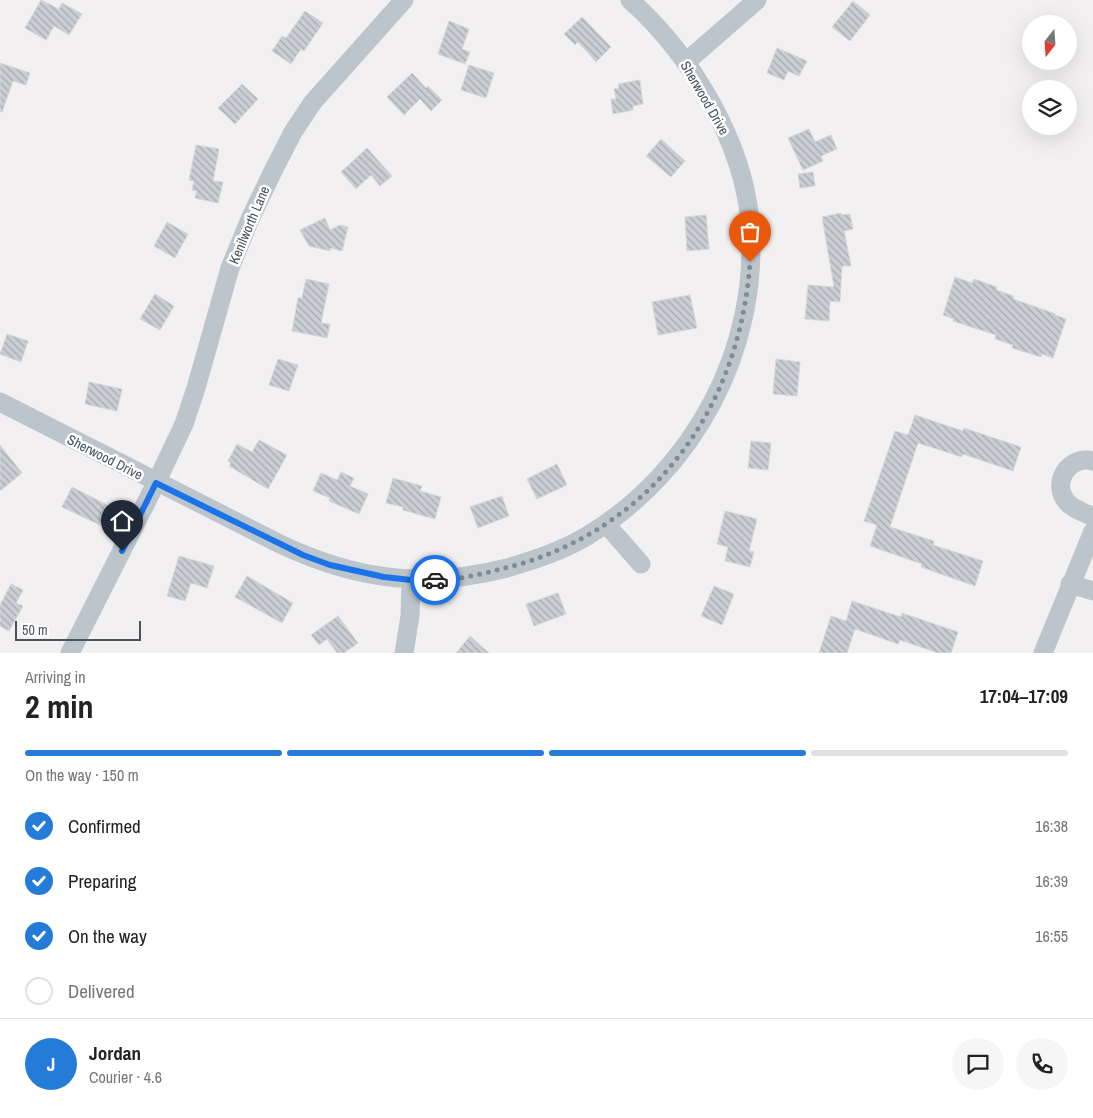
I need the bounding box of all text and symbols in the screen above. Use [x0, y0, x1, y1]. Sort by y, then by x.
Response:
north arrow [1022, 15, 1078, 70]
map controls [1022, 15, 1077, 135]
street label: Sherwood Drive [677, 58, 733, 138]
button: layers [1022, 80, 1077, 135]
street label: Kenilworth Lane [225, 183, 273, 267]
pin [729, 211, 771, 262]
icon: bag [736, 218, 764, 246]
street label: Sherwood Drive [64, 430, 146, 484]
pin [101, 500, 143, 551]
icon: home [108, 507, 136, 535]
courier [410, 555, 460, 605]
icon: car [421, 566, 449, 594]
scale bar [15, 618, 141, 641]
text: 50 m [22, 621, 48, 639]
text: Arriving in [25, 666, 86, 688]
text: 17:04–17:09 [980, 683, 1068, 709]
text: 2 min [25, 685, 94, 728]
text: On the way · 150 m [25, 764, 139, 786]
icon: check [25, 812, 53, 840]
text: Confirmed [68, 813, 141, 839]
text: 16:38 [1035, 815, 1068, 837]
icon: check [25, 867, 53, 895]
text: Preparing [68, 868, 136, 894]
text: 16:39 [1035, 870, 1068, 892]
icon: check [25, 922, 53, 950]
text: On the way [68, 923, 147, 949]
text: 16:55 [1035, 925, 1068, 947]
text: Delivered [68, 978, 135, 1004]
button: chat [952, 1038, 1004, 1090]
button: phone [1016, 1038, 1068, 1090]
text: Jordan [89, 1040, 141, 1066]
text: J [47, 1051, 55, 1077]
text: Courier · 4.6 [89, 1066, 162, 1088]

